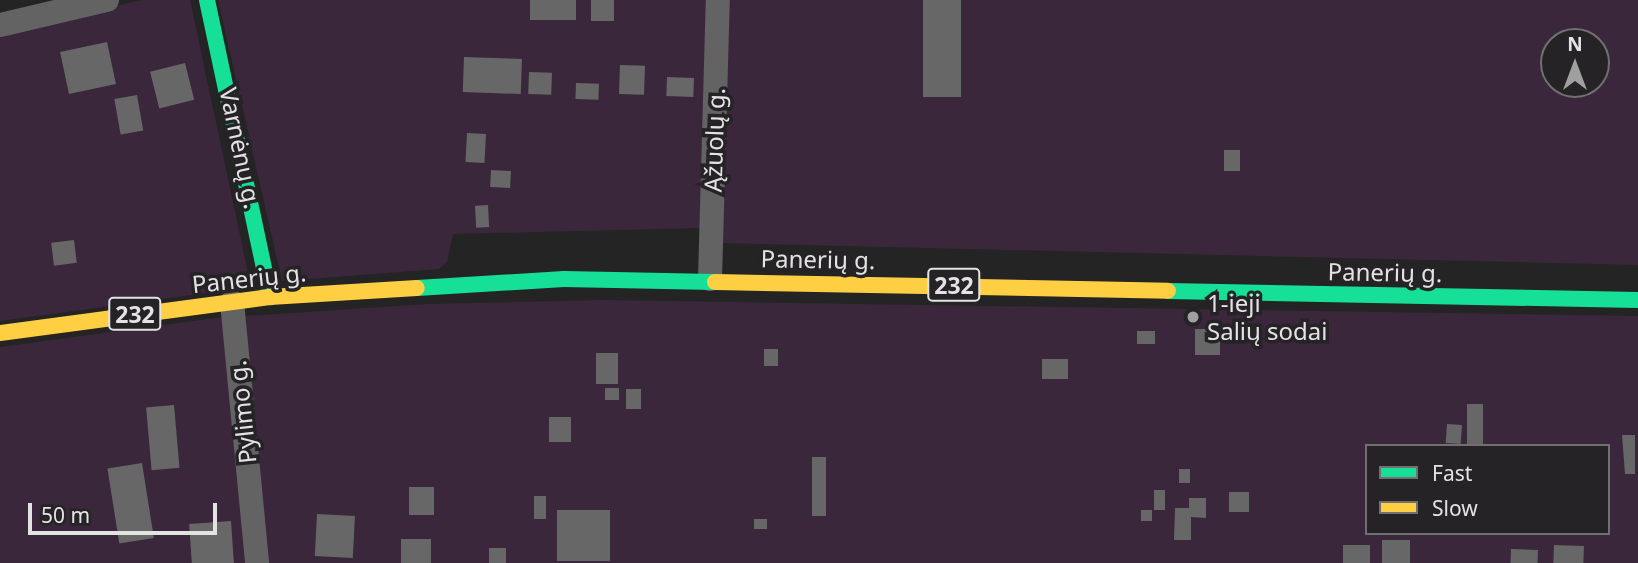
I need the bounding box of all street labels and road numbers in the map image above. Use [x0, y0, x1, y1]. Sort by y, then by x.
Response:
street label: Varnėnų g. [214, 85, 268, 211]
street label: Ąžuolų g. [698, 87, 730, 193]
street label: Panerių g. [760, 244, 876, 274]
street label: Panerių g. [1327, 257, 1443, 287]
street label: Panerių g. [190, 258, 308, 298]
road number: 232 [926, 266, 982, 304]
road number: 232 [107, 294, 163, 334]
street label: Pylimo g. [222, 359, 262, 465]

